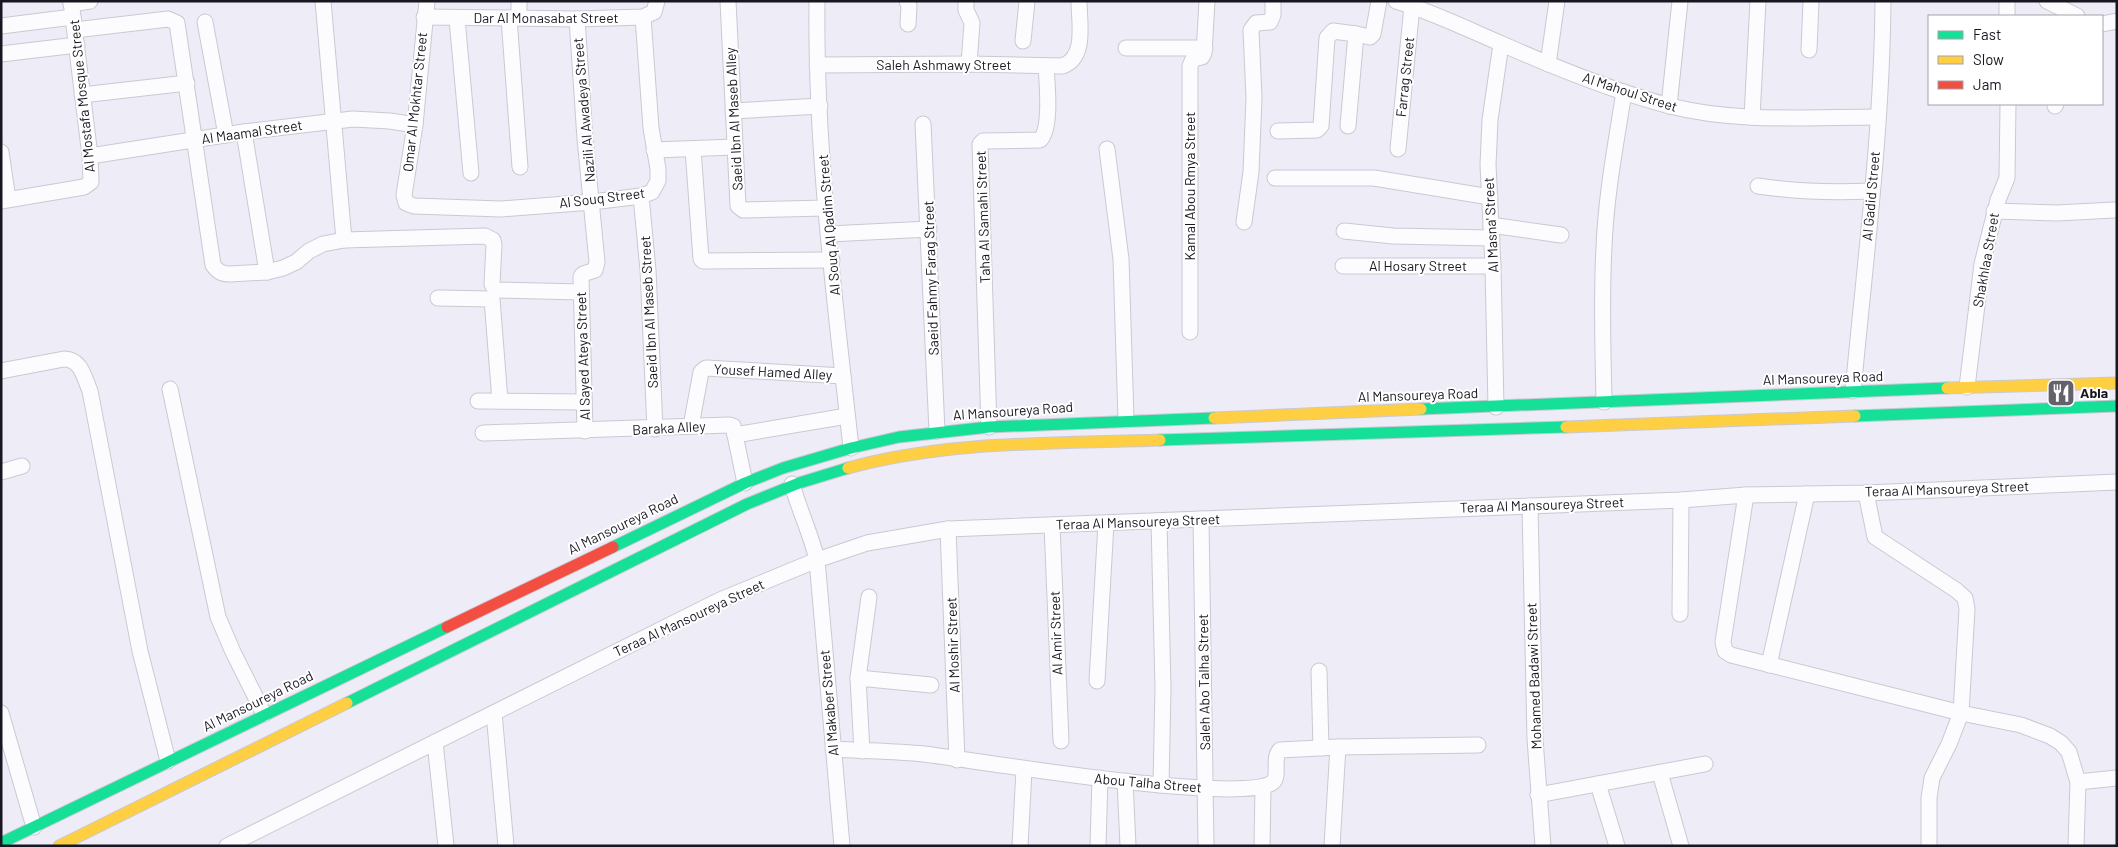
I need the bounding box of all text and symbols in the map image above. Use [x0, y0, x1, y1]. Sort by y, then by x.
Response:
street label: Dar Al Monasabat Street [473, 9, 619, 26]
legend [1928, 15, 2103, 105]
street label: Al Mostafa Mosque Street [65, 19, 98, 173]
text: Fast [1973, 25, 2001, 43]
street label: Omar Al Mokhtar Street [399, 31, 430, 173]
street label: Farrag Street [1392, 36, 1417, 118]
street label: Nazili Al Awadeya Street [569, 37, 598, 183]
street label: Saeid Ibn Al Maseb Alley [721, 46, 746, 191]
text: Slow [1973, 50, 2004, 68]
street label: Saleh Ashmawy Street [876, 56, 1012, 73]
street label: Al Mahoul Street [1581, 68, 1680, 115]
text: Jam [1973, 75, 2002, 93]
street label: Kamal Abou Rmya Street [1181, 112, 1198, 260]
street label: Al Maamal Street [200, 116, 304, 147]
street label: Taha Al Samahi Street [972, 150, 993, 284]
street label: Al Gadid Street [1858, 150, 1883, 242]
street label: Al Souq Al Qadim Street [814, 154, 843, 296]
street label: Al Masna' Street [1480, 177, 1501, 273]
street label: Al Souq Street [558, 184, 646, 211]
street label: Saeid Fahmy Farag Street [919, 200, 942, 356]
street label: Shakhlaa Street [1969, 211, 2002, 309]
street label: Saeid Ibn Al Maseb Street [636, 235, 661, 389]
street label: Al Hosary Street [1369, 257, 1467, 274]
street label: Al Sayed Ateya Street [572, 291, 593, 421]
street label: Yousef Hamed Alley [713, 360, 833, 383]
street label: Al Mansoureya Road [1762, 367, 1884, 388]
restaurant icon: Abla [2046, 378, 2076, 408]
street label: Al Mansoureya Road [1357, 384, 1479, 405]
place label: Abla [2080, 384, 2108, 401]
street label: Al Mansoureya Road [952, 398, 1074, 423]
street label: Baraka Alley [632, 417, 707, 438]
street label: Teraa Al Mansoureya Street [1864, 477, 2029, 500]
street label: Al Mansoureya Road [565, 489, 681, 558]
street label: Teraa Al Mansoureya Street [1459, 493, 1624, 516]
street label: Teraa Al Mansoureya Street [1055, 510, 1220, 533]
street label: Teraa Al Mansoureya Street [611, 575, 767, 660]
street label: Al Amir Street [1046, 591, 1065, 675]
street label: Al Moshir Street [942, 597, 963, 693]
street label: Mohamed Badawi Street [1522, 602, 1545, 750]
street label: Saleh Abo Talha Street [1194, 614, 1213, 750]
street label: Al Makaber Street [815, 649, 842, 757]
street label: Al Mansoureya Road [200, 666, 316, 735]
street label: Abou Talha Street [1094, 769, 1203, 796]

